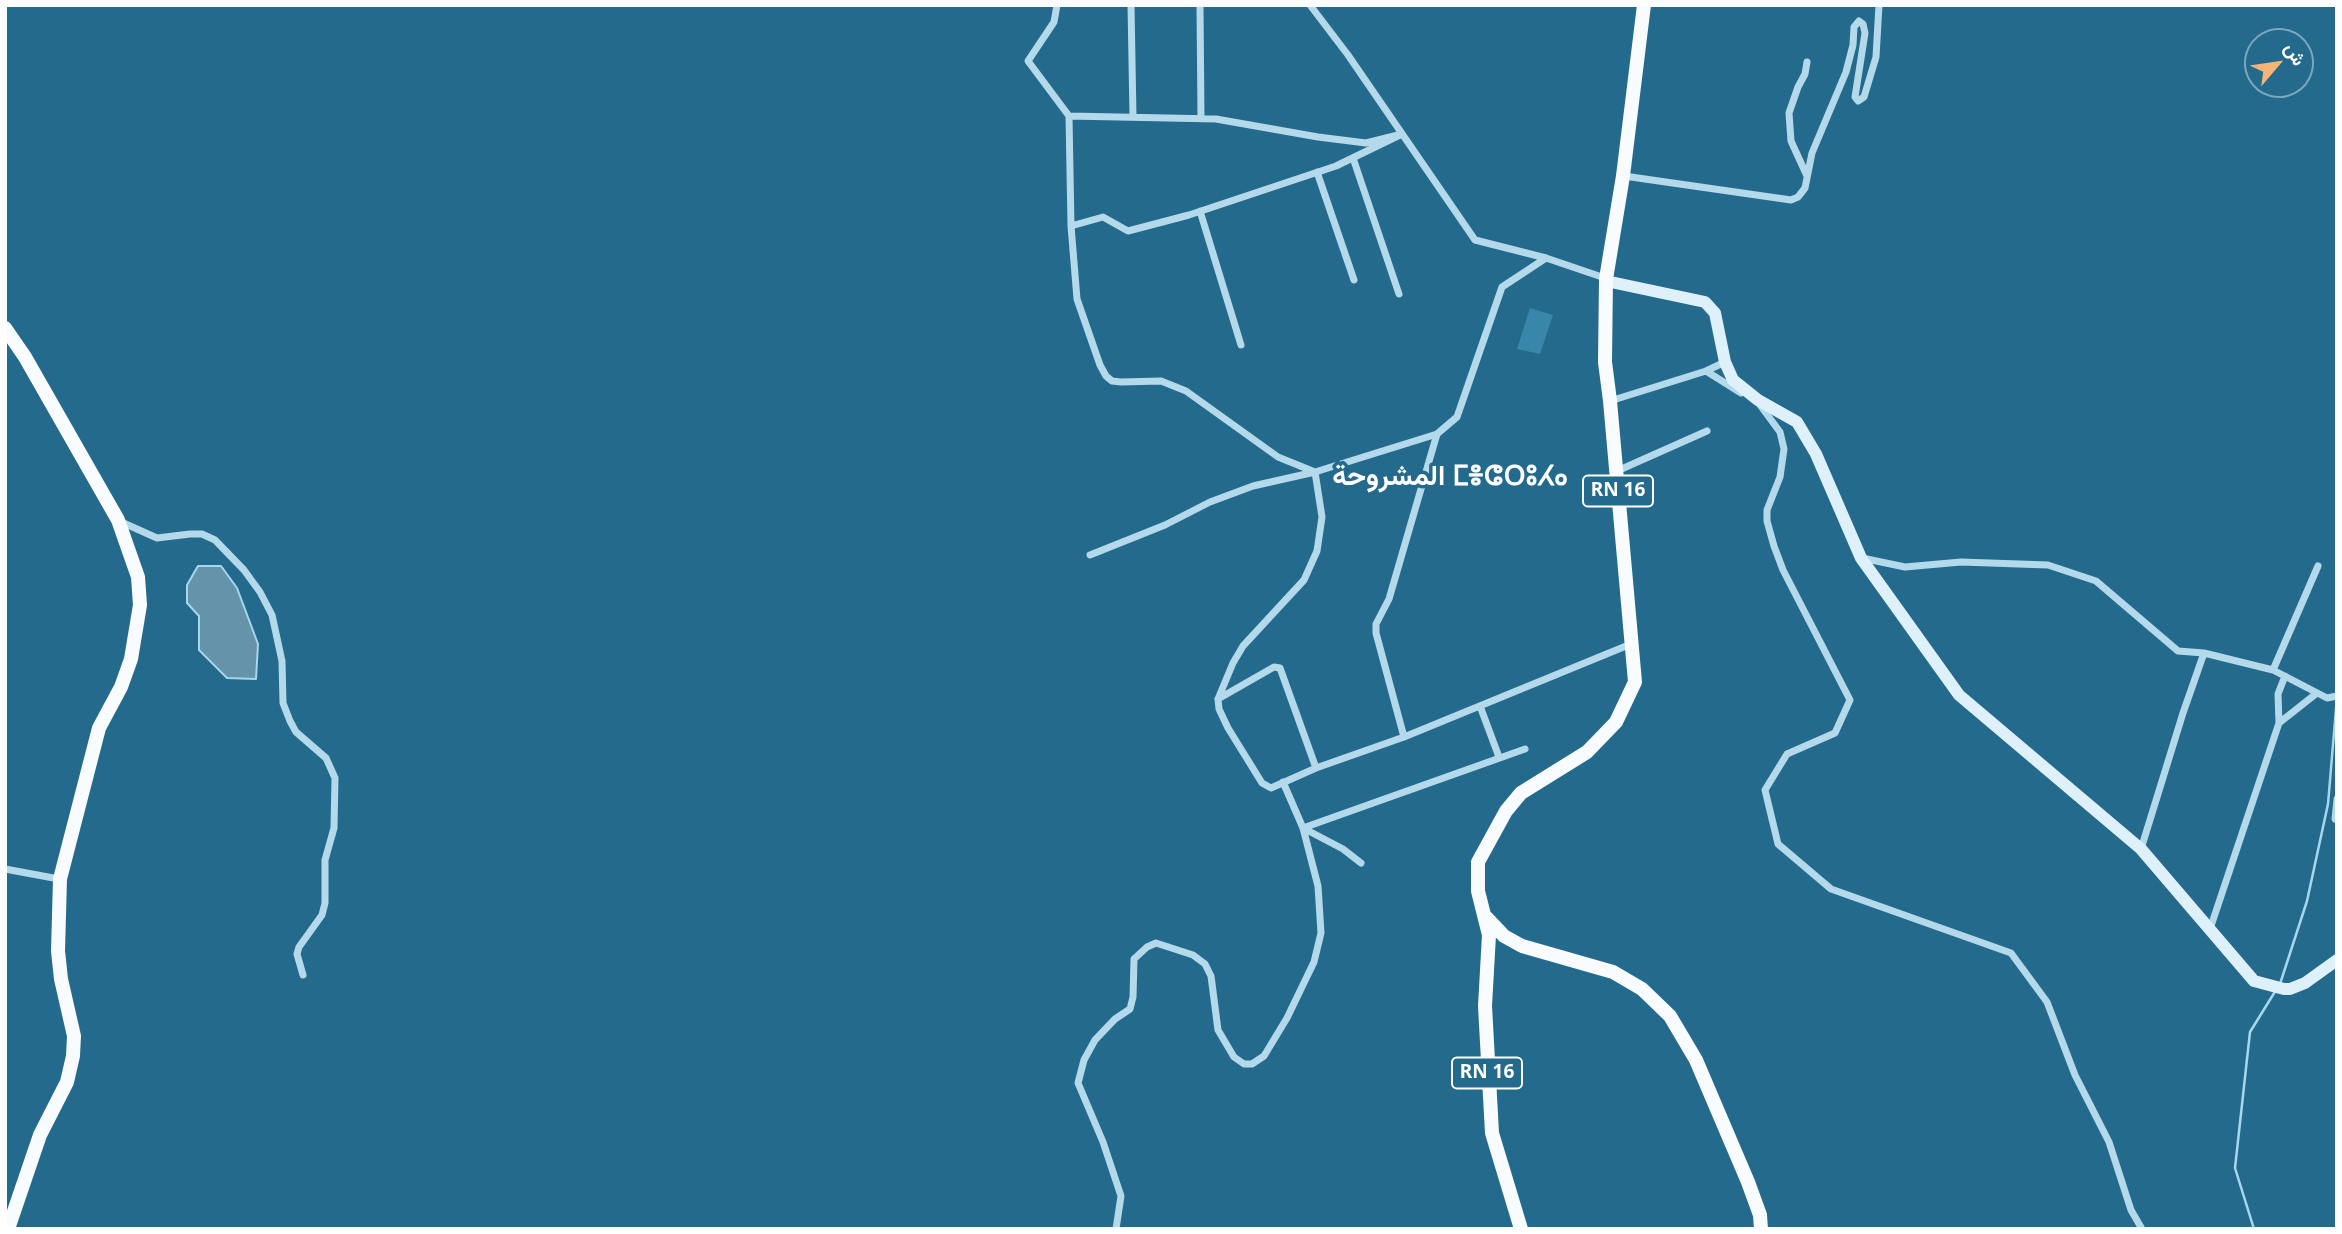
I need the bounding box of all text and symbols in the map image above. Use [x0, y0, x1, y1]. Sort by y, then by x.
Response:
north arrow [2244, 28, 2314, 98]
text: ش [2279, 37, 2313, 70]
district label: المشروحة ⵎⴻⵛⵔⵓⵃⴰ [1332, 460, 1568, 494]
road number: RN 16 [1583, 476, 1653, 506]
road number: RN 16 [1452, 1058, 1522, 1088]

